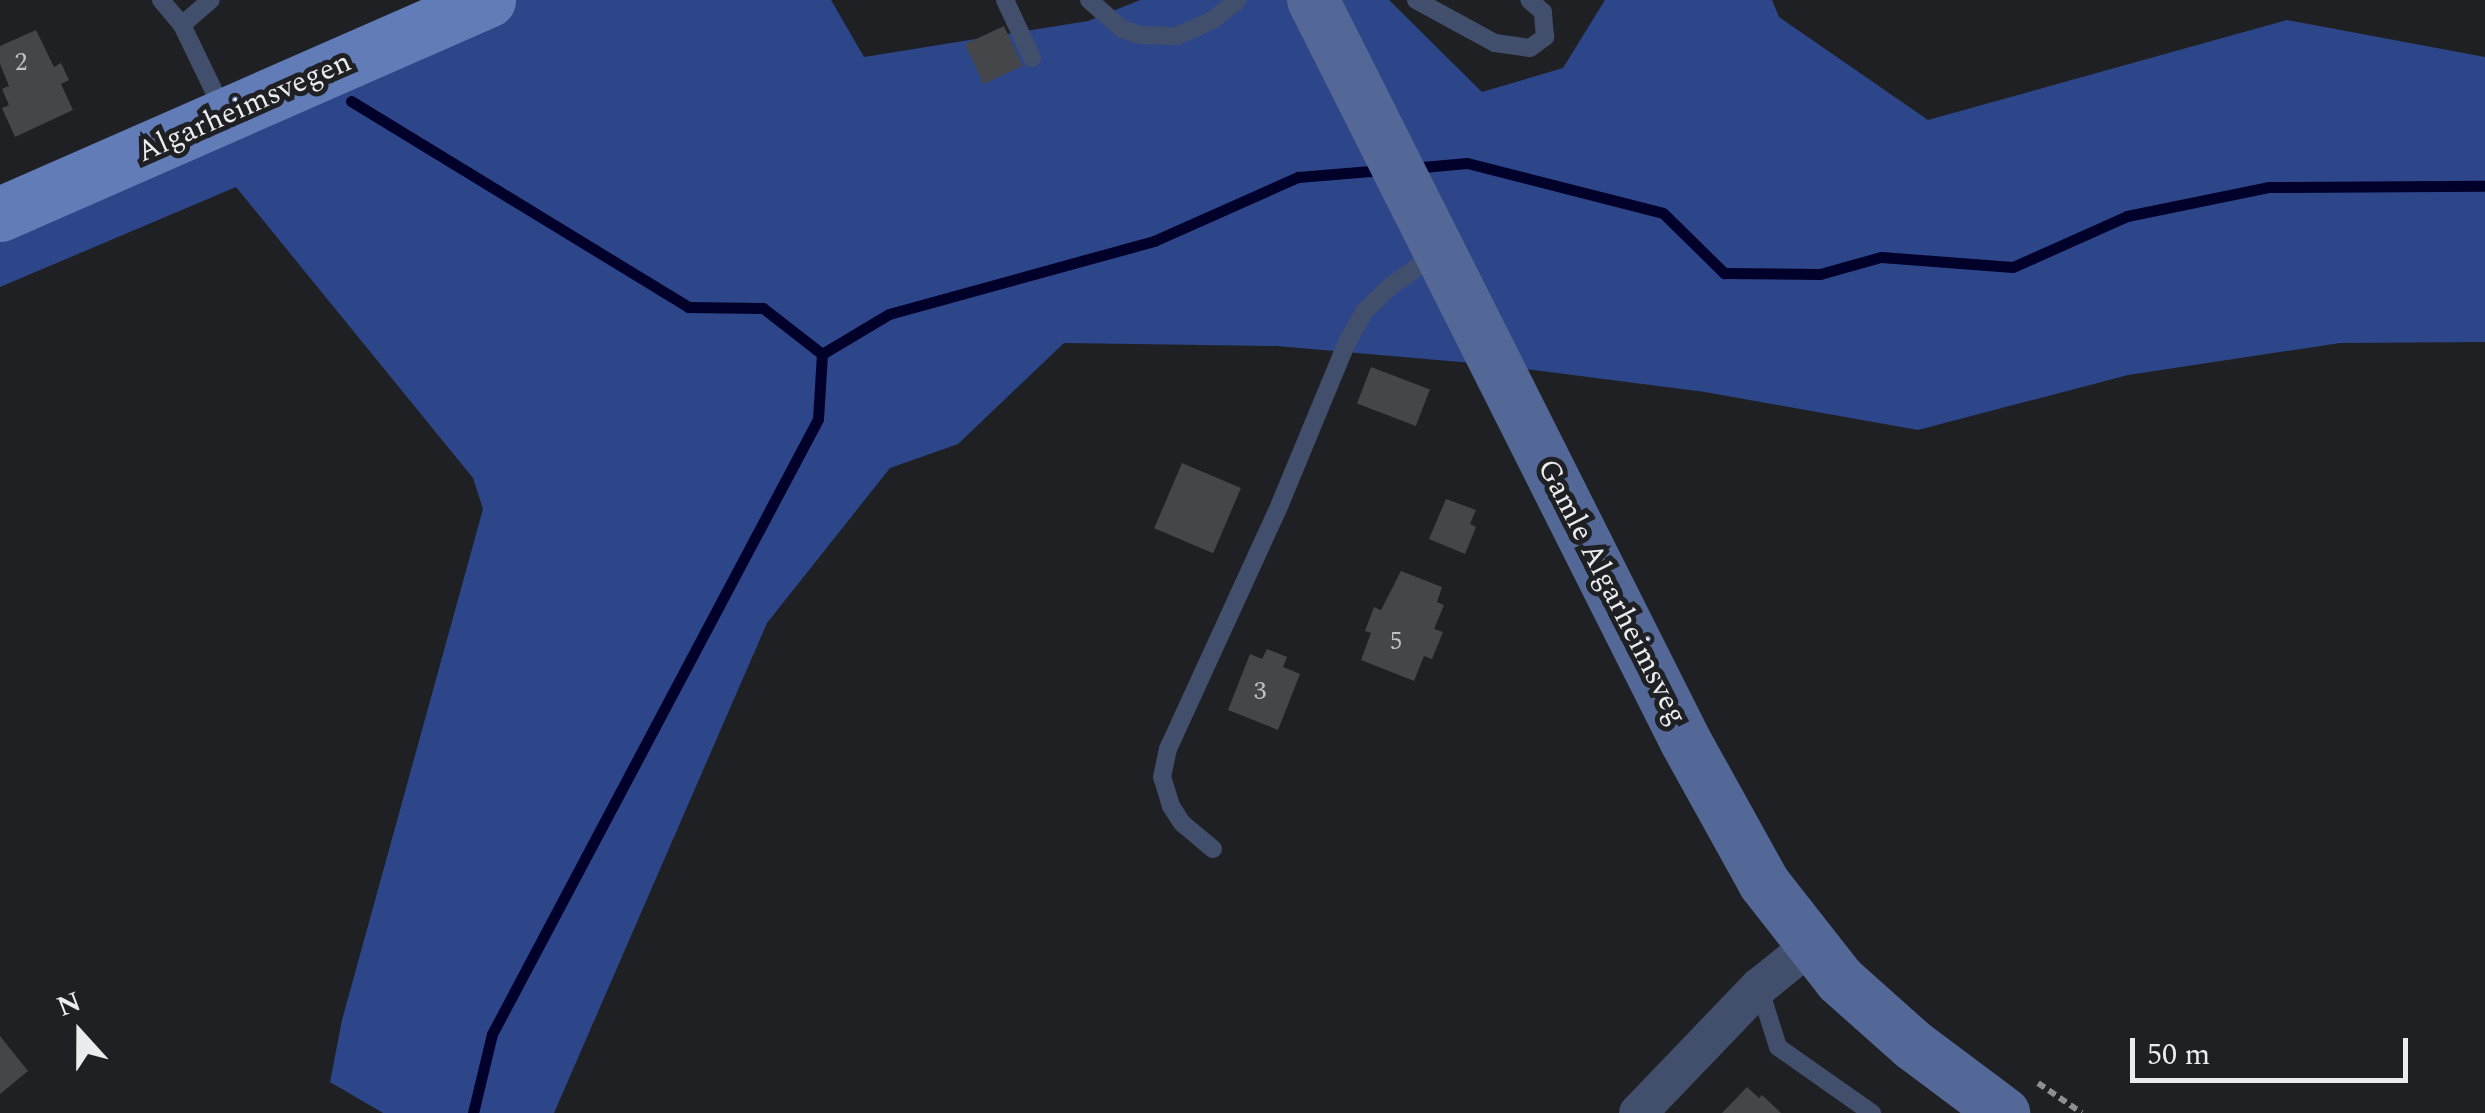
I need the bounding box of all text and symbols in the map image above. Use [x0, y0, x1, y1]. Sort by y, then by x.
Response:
street label: Algarheimsvegen [131, 44, 357, 170]
house number: 2 [15, 48, 27, 78]
street label: Gamle Algarheimsveg [1529, 453, 1695, 731]
house number: 5 [1390, 627, 1402, 657]
house number: 3 [1254, 677, 1266, 707]
text: N [51, 980, 87, 1029]
north arrow [30, 983, 130, 1083]
scale bar [2135, 1018, 2412, 1080]
text: 50 m [2147, 1032, 2210, 1078]

